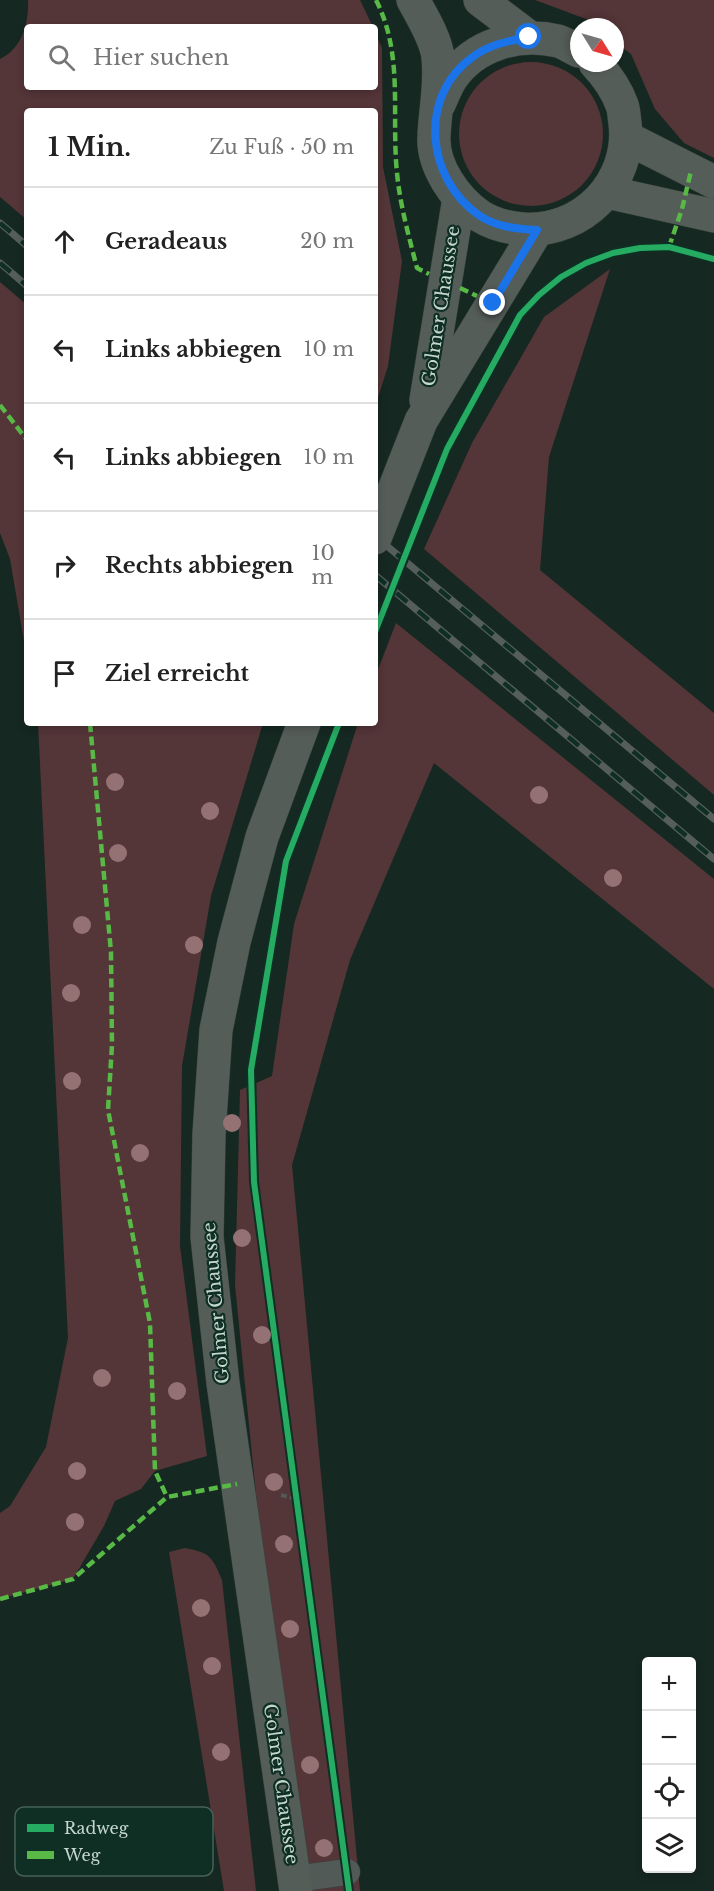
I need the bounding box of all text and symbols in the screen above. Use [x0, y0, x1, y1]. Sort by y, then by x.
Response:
north arrow [570, 18, 624, 72]
route start [515, 23, 541, 49]
search box [24, 24, 378, 90]
icon: search [45, 41, 78, 74]
text: Hier suchen [93, 44, 229, 71]
text: 1 Min. [48, 131, 131, 163]
text: Zu Fuß · 50 m [209, 135, 354, 159]
street label: Golmer Chaussee [417, 224, 465, 388]
icon: ahead [48, 225, 81, 258]
text: Geradeaus [105, 228, 227, 255]
text: 20 m [300, 229, 354, 253]
route end [479, 289, 505, 315]
icon: left [48, 333, 81, 366]
text: Links abbiegen [105, 336, 282, 363]
text: 10 m [304, 337, 354, 361]
icon: left [48, 441, 81, 474]
text: Links abbiegen [105, 444, 282, 471]
text: 10 m [304, 445, 354, 469]
text: 10 m [312, 541, 335, 589]
icon: right [48, 549, 81, 582]
text: Rechts abbiegen [105, 552, 294, 579]
icon: arrive [48, 657, 81, 690]
text: Ziel erreicht [105, 660, 249, 687]
street label: Golmer Chaussee [198, 1221, 234, 1385]
map controls [642, 1657, 696, 1873]
button: + [642, 1657, 696, 1711]
street label: Golmer Chaussee [259, 1702, 303, 1866]
button: − [642, 1711, 696, 1765]
button: locate [642, 1765, 696, 1819]
legend [15, 1807, 213, 1876]
text: Radweg [64, 1818, 129, 1838]
button: layers [642, 1819, 696, 1873]
text: Weg [63, 1845, 101, 1865]

